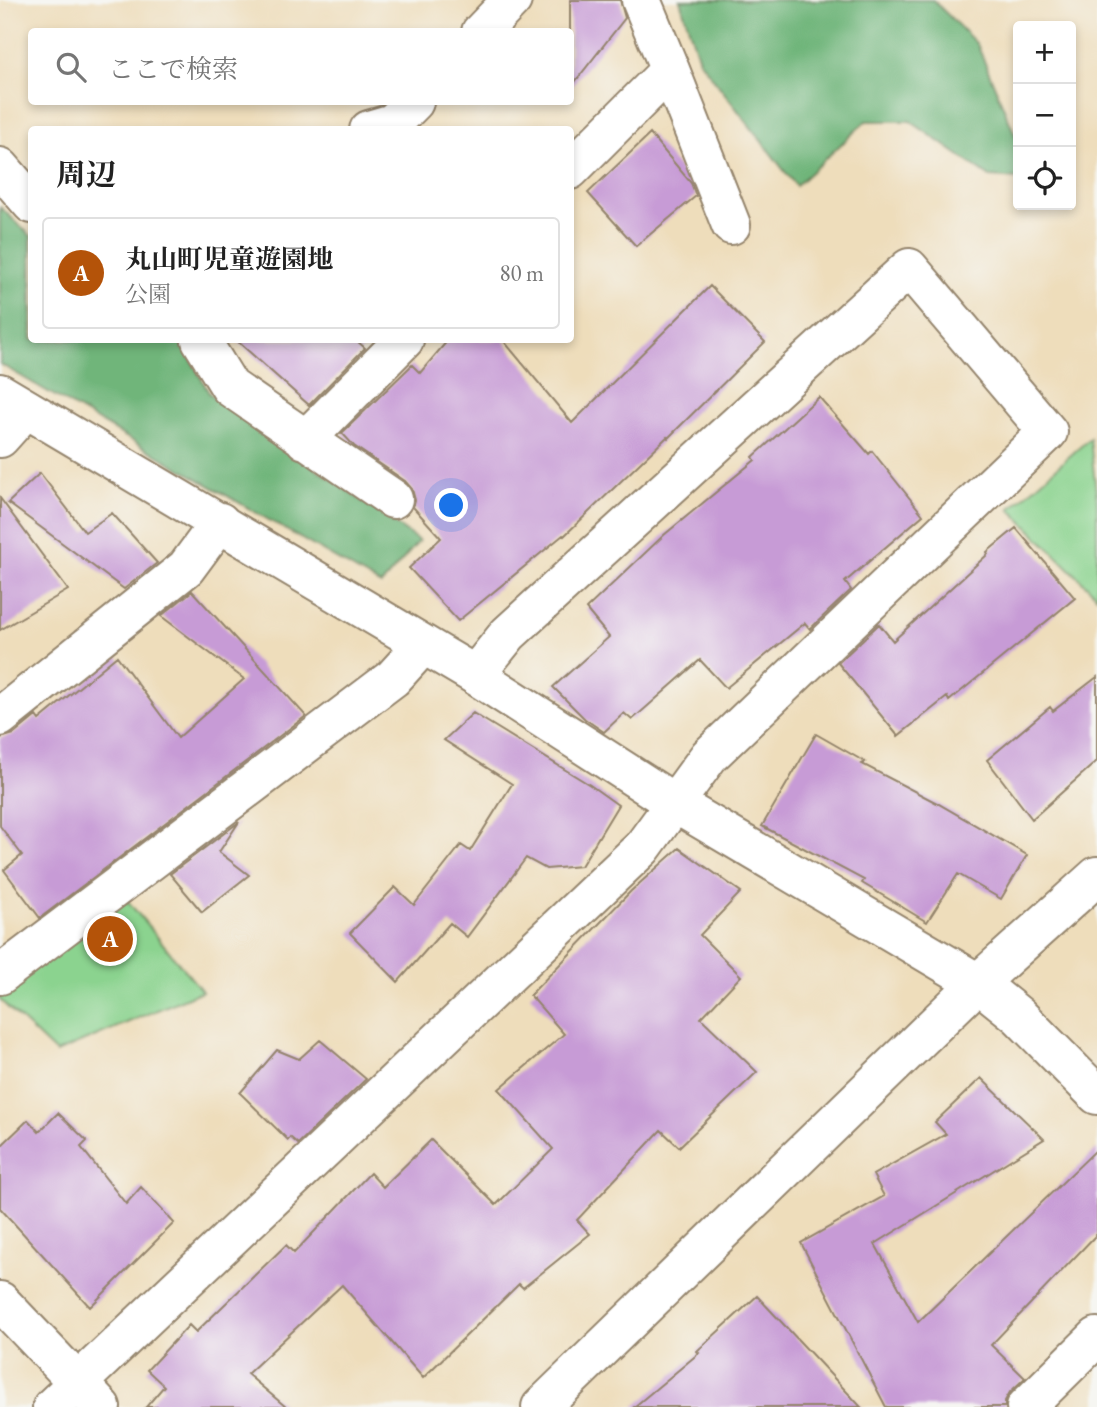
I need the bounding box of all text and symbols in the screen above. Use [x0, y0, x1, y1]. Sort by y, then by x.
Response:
map controls [1013, 21, 1076, 210]
button: + [1013, 21, 1076, 84]
search box [28, 28, 574, 105]
icon: search [52, 48, 90, 86]
text: ここで検索 [108, 52, 238, 86]
button: − [1013, 84, 1076, 147]
button: locate [1013, 147, 1076, 210]
text: 周辺 [56, 155, 116, 194]
text: 丸山町児童遊園地 [125, 242, 333, 276]
text: A [73, 258, 89, 288]
text: 80 m [499, 258, 544, 288]
text: 公園 [125, 279, 171, 309]
your location [434, 488, 468, 522]
pin: A [87, 913, 133, 965]

